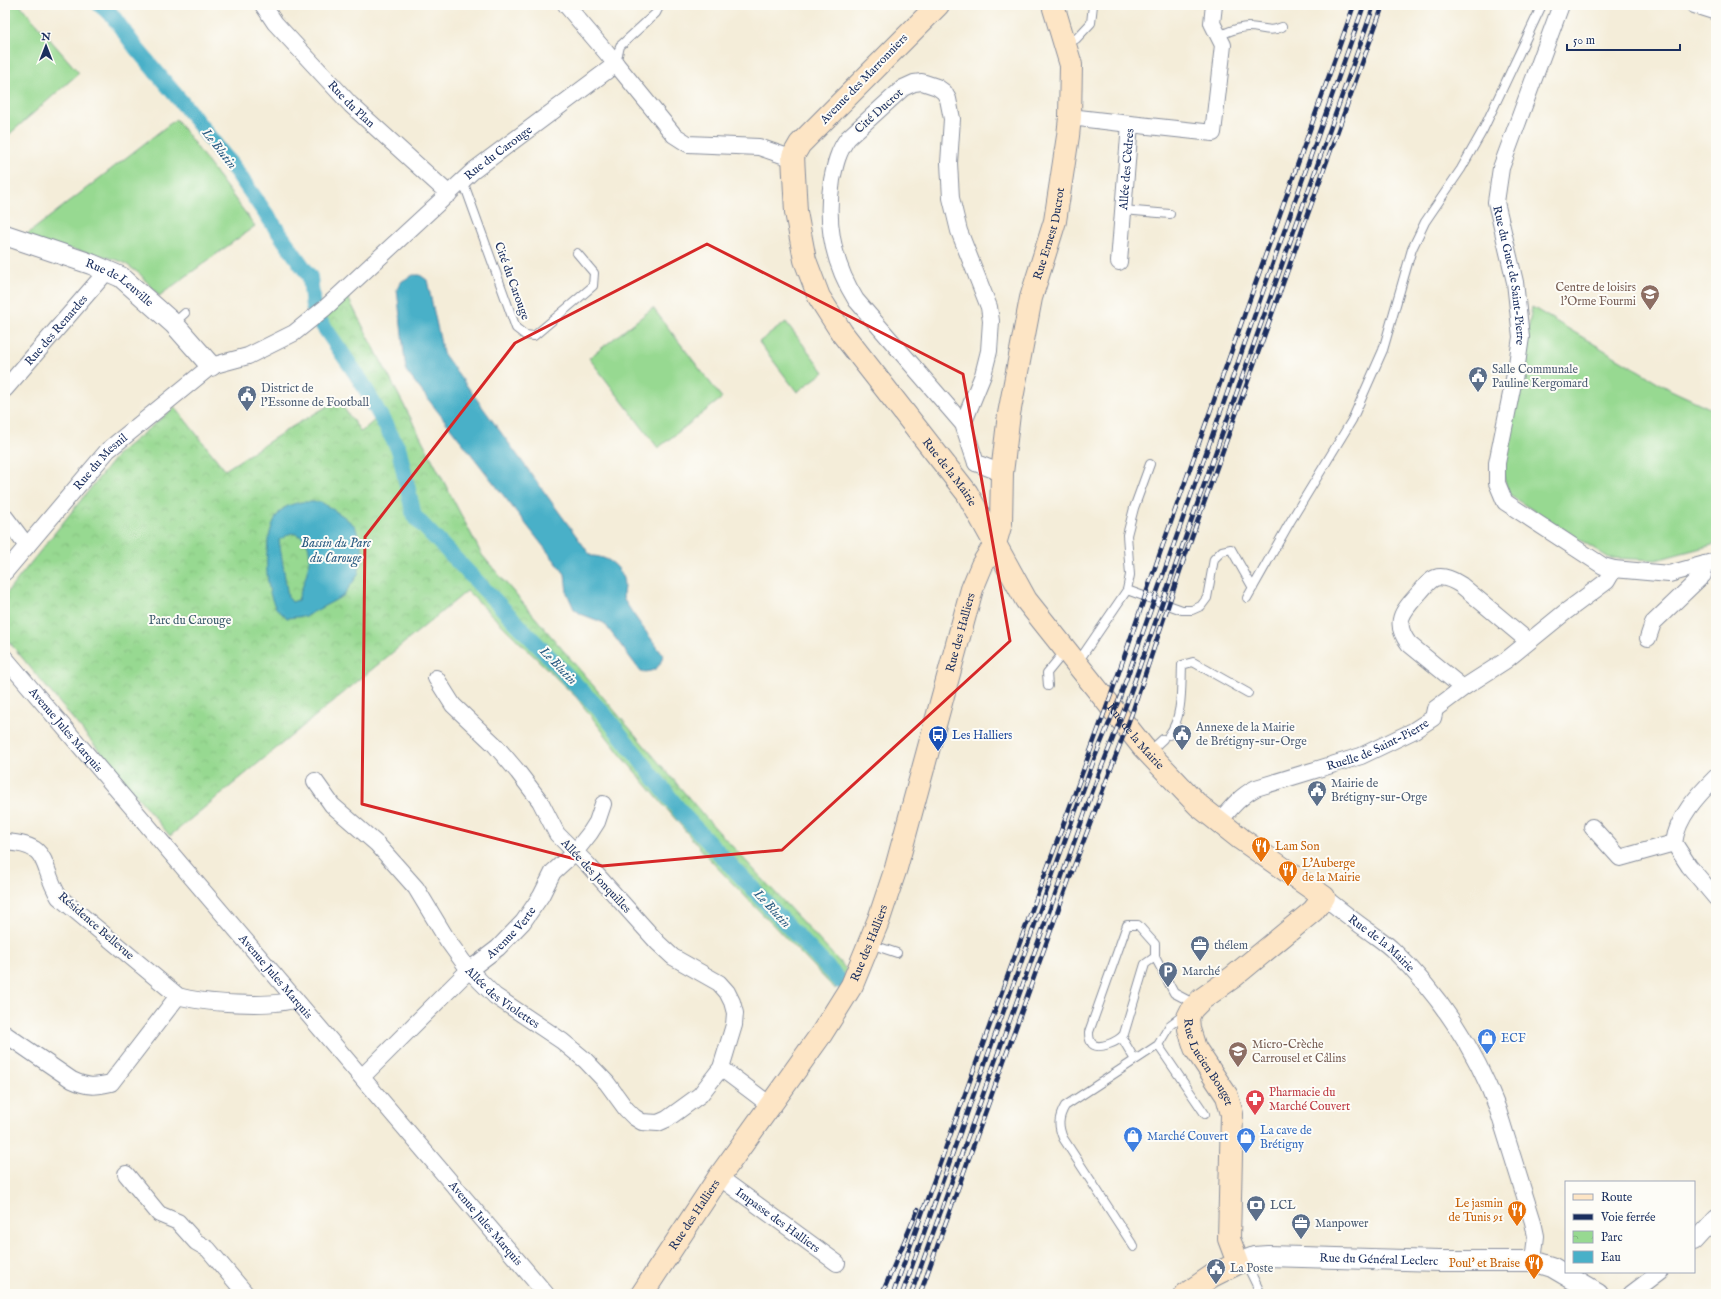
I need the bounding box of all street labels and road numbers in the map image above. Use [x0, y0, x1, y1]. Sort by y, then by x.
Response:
street label: Avenue des Marronniers [816, 31, 911, 128]
street label: Rue du Plan [325, 77, 379, 131]
street label: Cité Ducrot [852, 85, 906, 137]
street label: Rue du Carouge [461, 122, 535, 183]
street label: Allée des Cèdres [1116, 128, 1137, 212]
street label: Rue Ernest Ducrot [1030, 186, 1068, 282]
street label: Rue du Guet de Saint-Pierre [1490, 204, 1529, 347]
street label: Cité du Carouge [491, 240, 533, 323]
street label: Rue de Leuville [84, 255, 157, 310]
street label: Rue des Renardes [21, 291, 91, 369]
street label: Rue du Mesnil [70, 429, 131, 493]
street label: Rue de la Mairie [919, 435, 981, 509]
street label: Rue des Halliers [942, 591, 978, 674]
street label: Avenue Jules Marquis [25, 684, 106, 775]
street label: Rue de la Mairie [1103, 700, 1168, 773]
street label: Ruelle de Saint-Pierre [1325, 715, 1432, 774]
street label: Allée des Jonquilles [556, 835, 634, 917]
street label: Résidence Bellevue [55, 889, 138, 963]
street label: Avenue Verte [482, 903, 539, 962]
street label: Rue des Halliers [847, 903, 891, 984]
street label: Rue de la Mairie [1345, 911, 1418, 975]
street label: Avenue Jules Marquis [235, 930, 316, 1022]
street label: Allée des Violettes [462, 963, 543, 1031]
street label: Rue Lucien Bouget [1181, 1018, 1237, 1107]
street label: Rue des Halliers [666, 1176, 723, 1253]
street label: Avenue Jules Marquis [445, 1177, 526, 1269]
street label: Impasse des Halliers [733, 1184, 823, 1256]
street label: Rue du Général Leclerc [1319, 1250, 1438, 1268]

